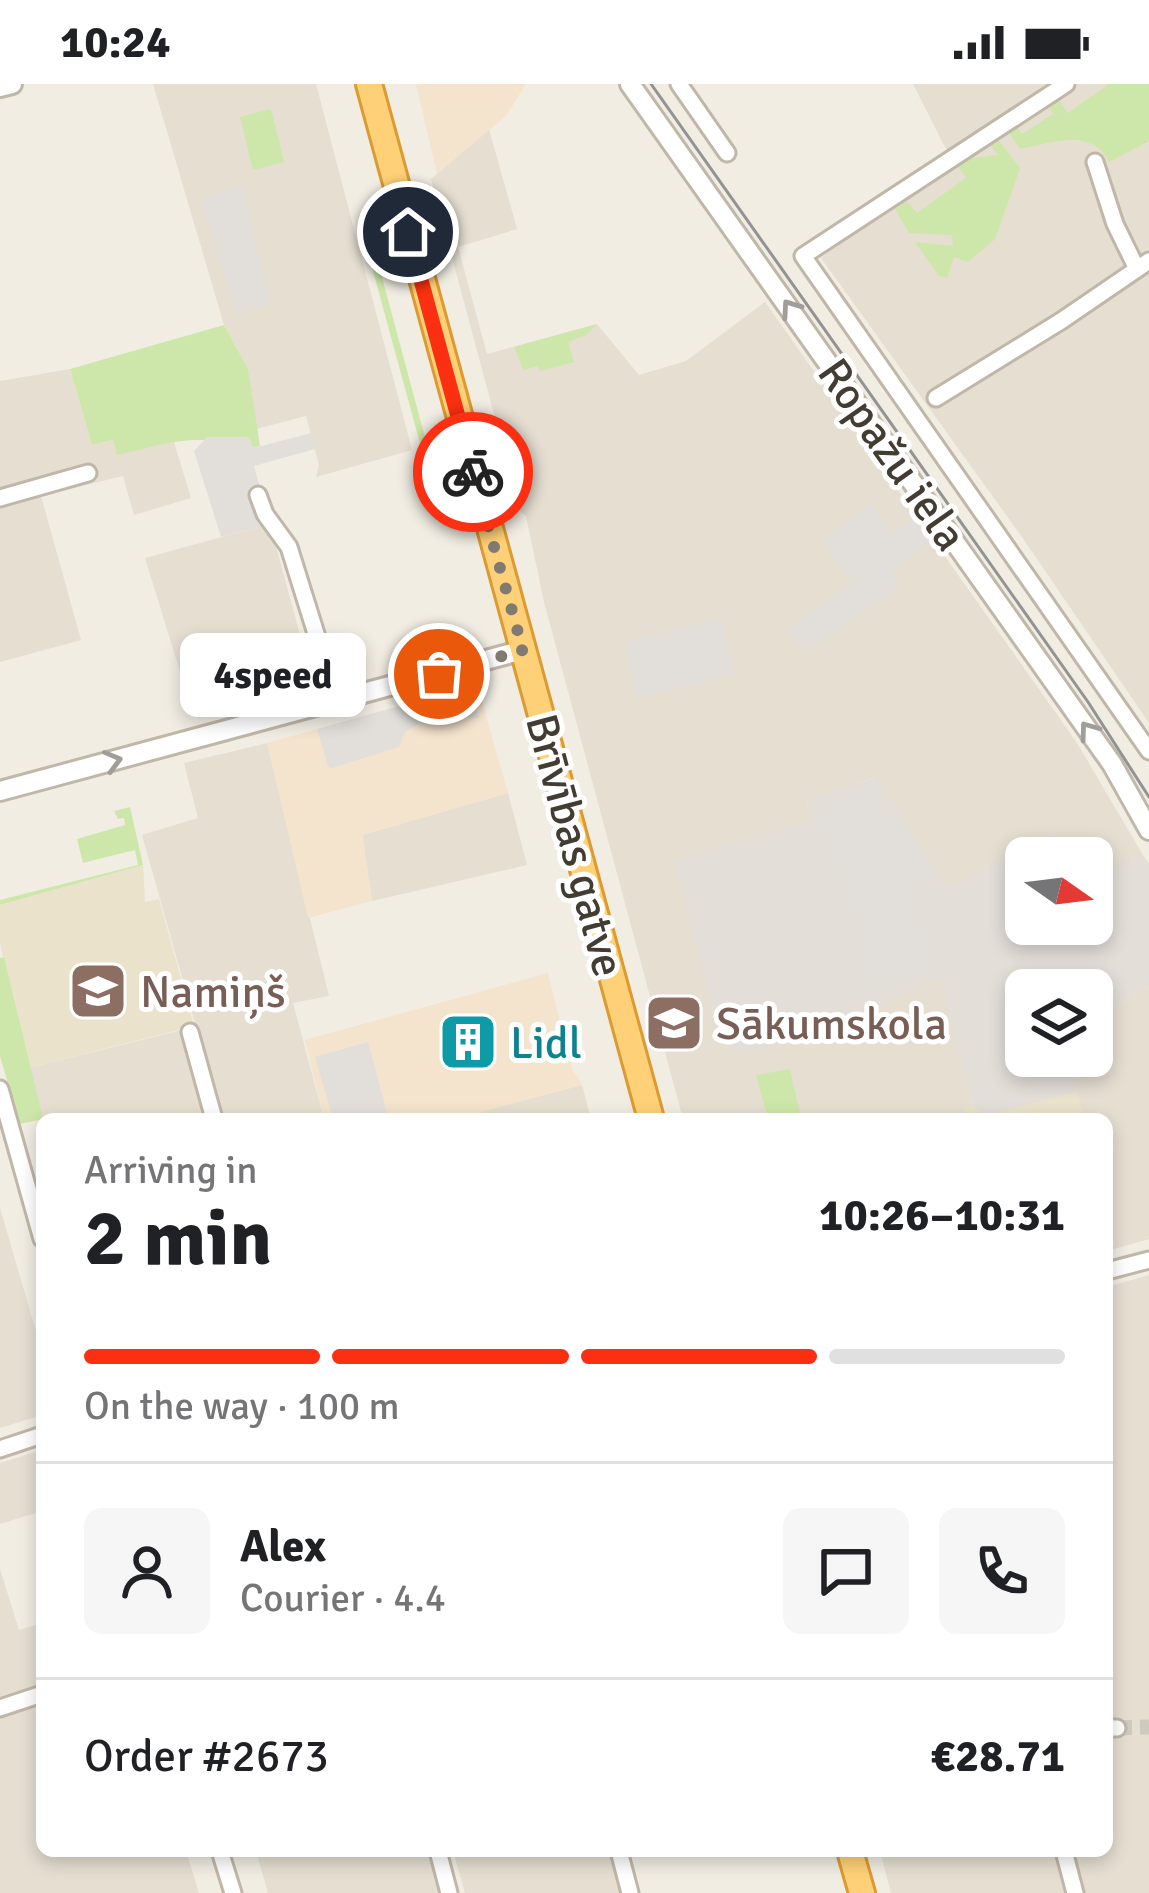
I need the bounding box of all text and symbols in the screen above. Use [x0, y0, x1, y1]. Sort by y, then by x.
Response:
text: 10:24 [60, 15, 170, 70]
pin [357, 181, 459, 283]
icon: home [375, 199, 441, 265]
one-way arrow [782, 300, 804, 322]
street label: Ropažu iela [806, 348, 978, 562]
courier [413, 412, 533, 532]
icon: bike [440, 439, 506, 505]
pin [388, 623, 490, 725]
callout: 4speed [181, 632, 367, 716]
icon: bag [406, 641, 472, 707]
text: 4speed [213, 651, 333, 699]
street label: Brīvības gatve [513, 708, 636, 983]
one-way arrow [1080, 721, 1102, 743]
one-way arrow [102, 750, 123, 775]
north arrow [1005, 837, 1113, 945]
map controls [1005, 837, 1113, 1077]
school or university icon: Namiņš [67, 960, 129, 1022]
place label: Namiņš [140, 965, 286, 1020]
button: layers [1005, 969, 1113, 1077]
school or university icon: Sākumskola [643, 992, 705, 1054]
place label: Sākumskola [716, 997, 947, 1052]
building icon: Lidl [437, 1011, 499, 1073]
place label: Lidl [510, 1016, 582, 1071]
text: Arriving in [84, 1146, 258, 1194]
text: 10:26–10:31 [819, 1188, 1065, 1243]
text: 2 min [84, 1191, 272, 1287]
text: On the way · 100 m [84, 1382, 400, 1430]
button: person [84, 1508, 210, 1634]
button: chat [783, 1508, 909, 1634]
button: phone [939, 1508, 1065, 1634]
text: Alex [240, 1519, 326, 1574]
text: Courier · 4.4 [240, 1574, 446, 1622]
text: Order #2673 [84, 1729, 329, 1784]
text: €28.71 [931, 1729, 1065, 1784]

